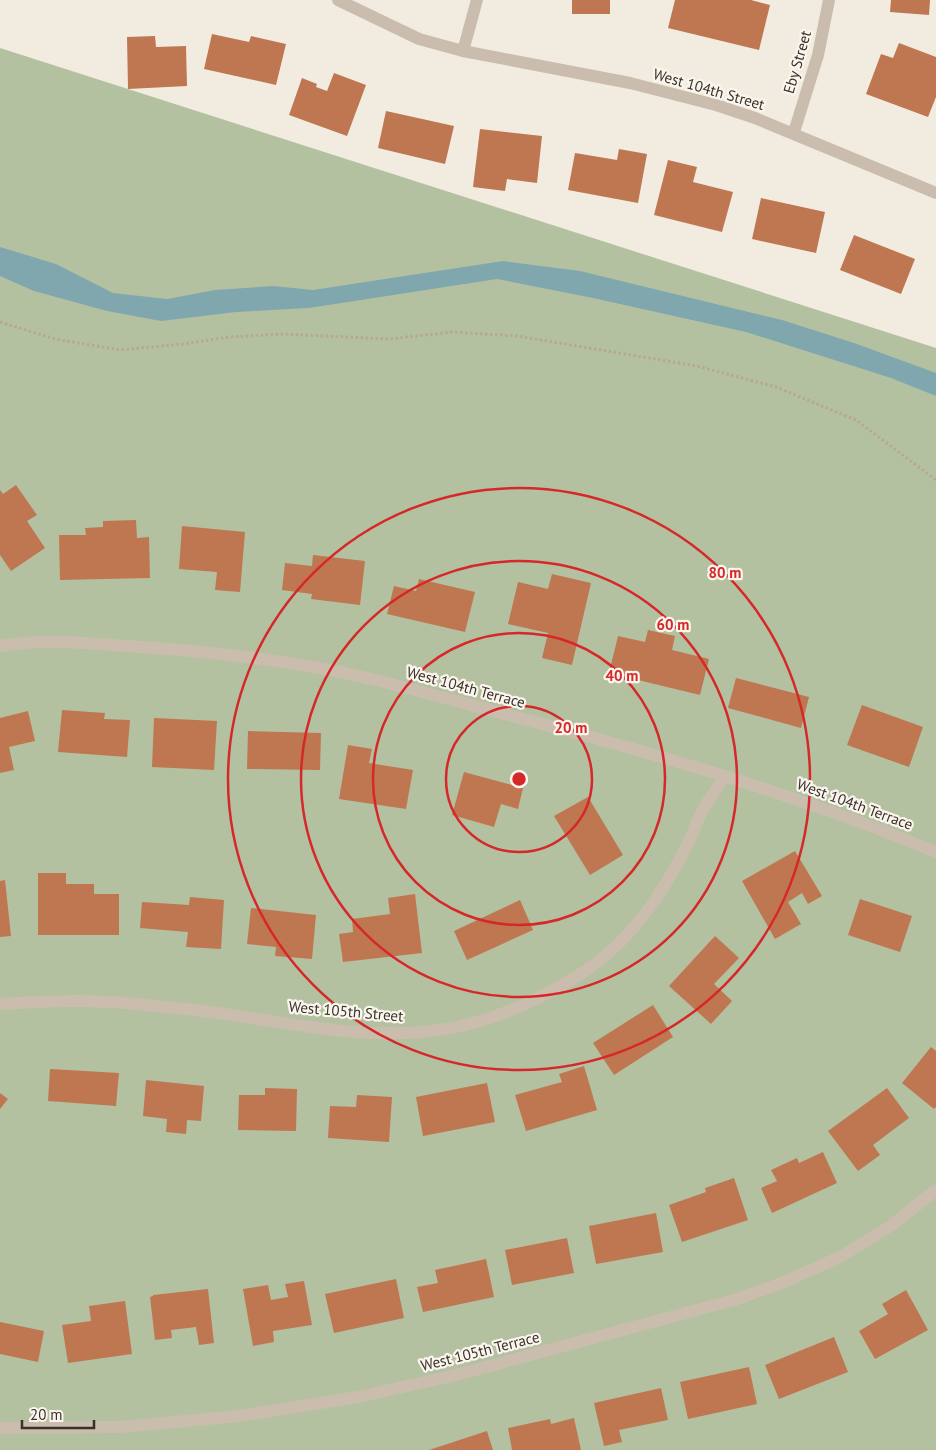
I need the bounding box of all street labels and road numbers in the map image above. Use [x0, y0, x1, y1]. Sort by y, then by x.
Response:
street label: Eby Street [779, 28, 815, 96]
street label: West 104th Street [651, 64, 767, 114]
street label: West 104th Terrace [405, 662, 527, 712]
street label: West 104th Terrace [794, 774, 916, 834]
street label: West 105th Street [288, 997, 404, 1025]
street label: West 105th Terrace [419, 1327, 541, 1375]

